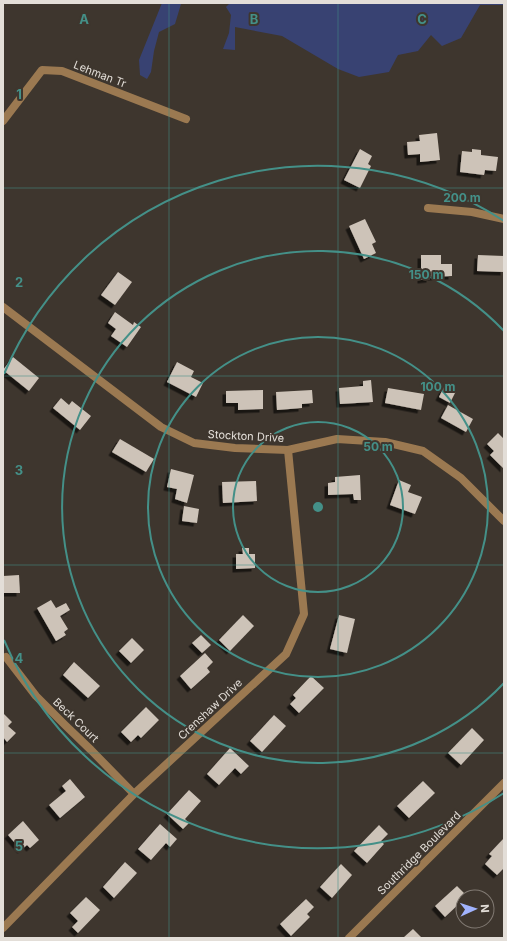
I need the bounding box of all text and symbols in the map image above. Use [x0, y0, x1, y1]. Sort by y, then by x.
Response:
text: A [79, 11, 89, 27]
text: B [250, 11, 259, 27]
text: C [417, 11, 427, 27]
street label: Lehman Tr [72, 58, 128, 90]
text: 1 [16, 86, 22, 102]
text: 200 m [443, 190, 481, 205]
text: 150 m [409, 267, 443, 282]
text: 2 [15, 274, 23, 290]
text: 100 m [420, 379, 456, 394]
street label: Stockton Drive [207, 427, 285, 445]
text: 50 m [363, 439, 393, 454]
text: 3 [15, 462, 23, 478]
centre of rings [311, 500, 325, 514]
text: 4 [15, 650, 24, 666]
street label: Crenshaw Drive [175, 676, 245, 742]
street label: Beck Court [50, 695, 102, 745]
street label: Southridge Boulevard [374, 808, 464, 898]
text: 5 [15, 838, 23, 854]
north arrow [455, 889, 495, 929]
text: N [478, 904, 492, 913]

